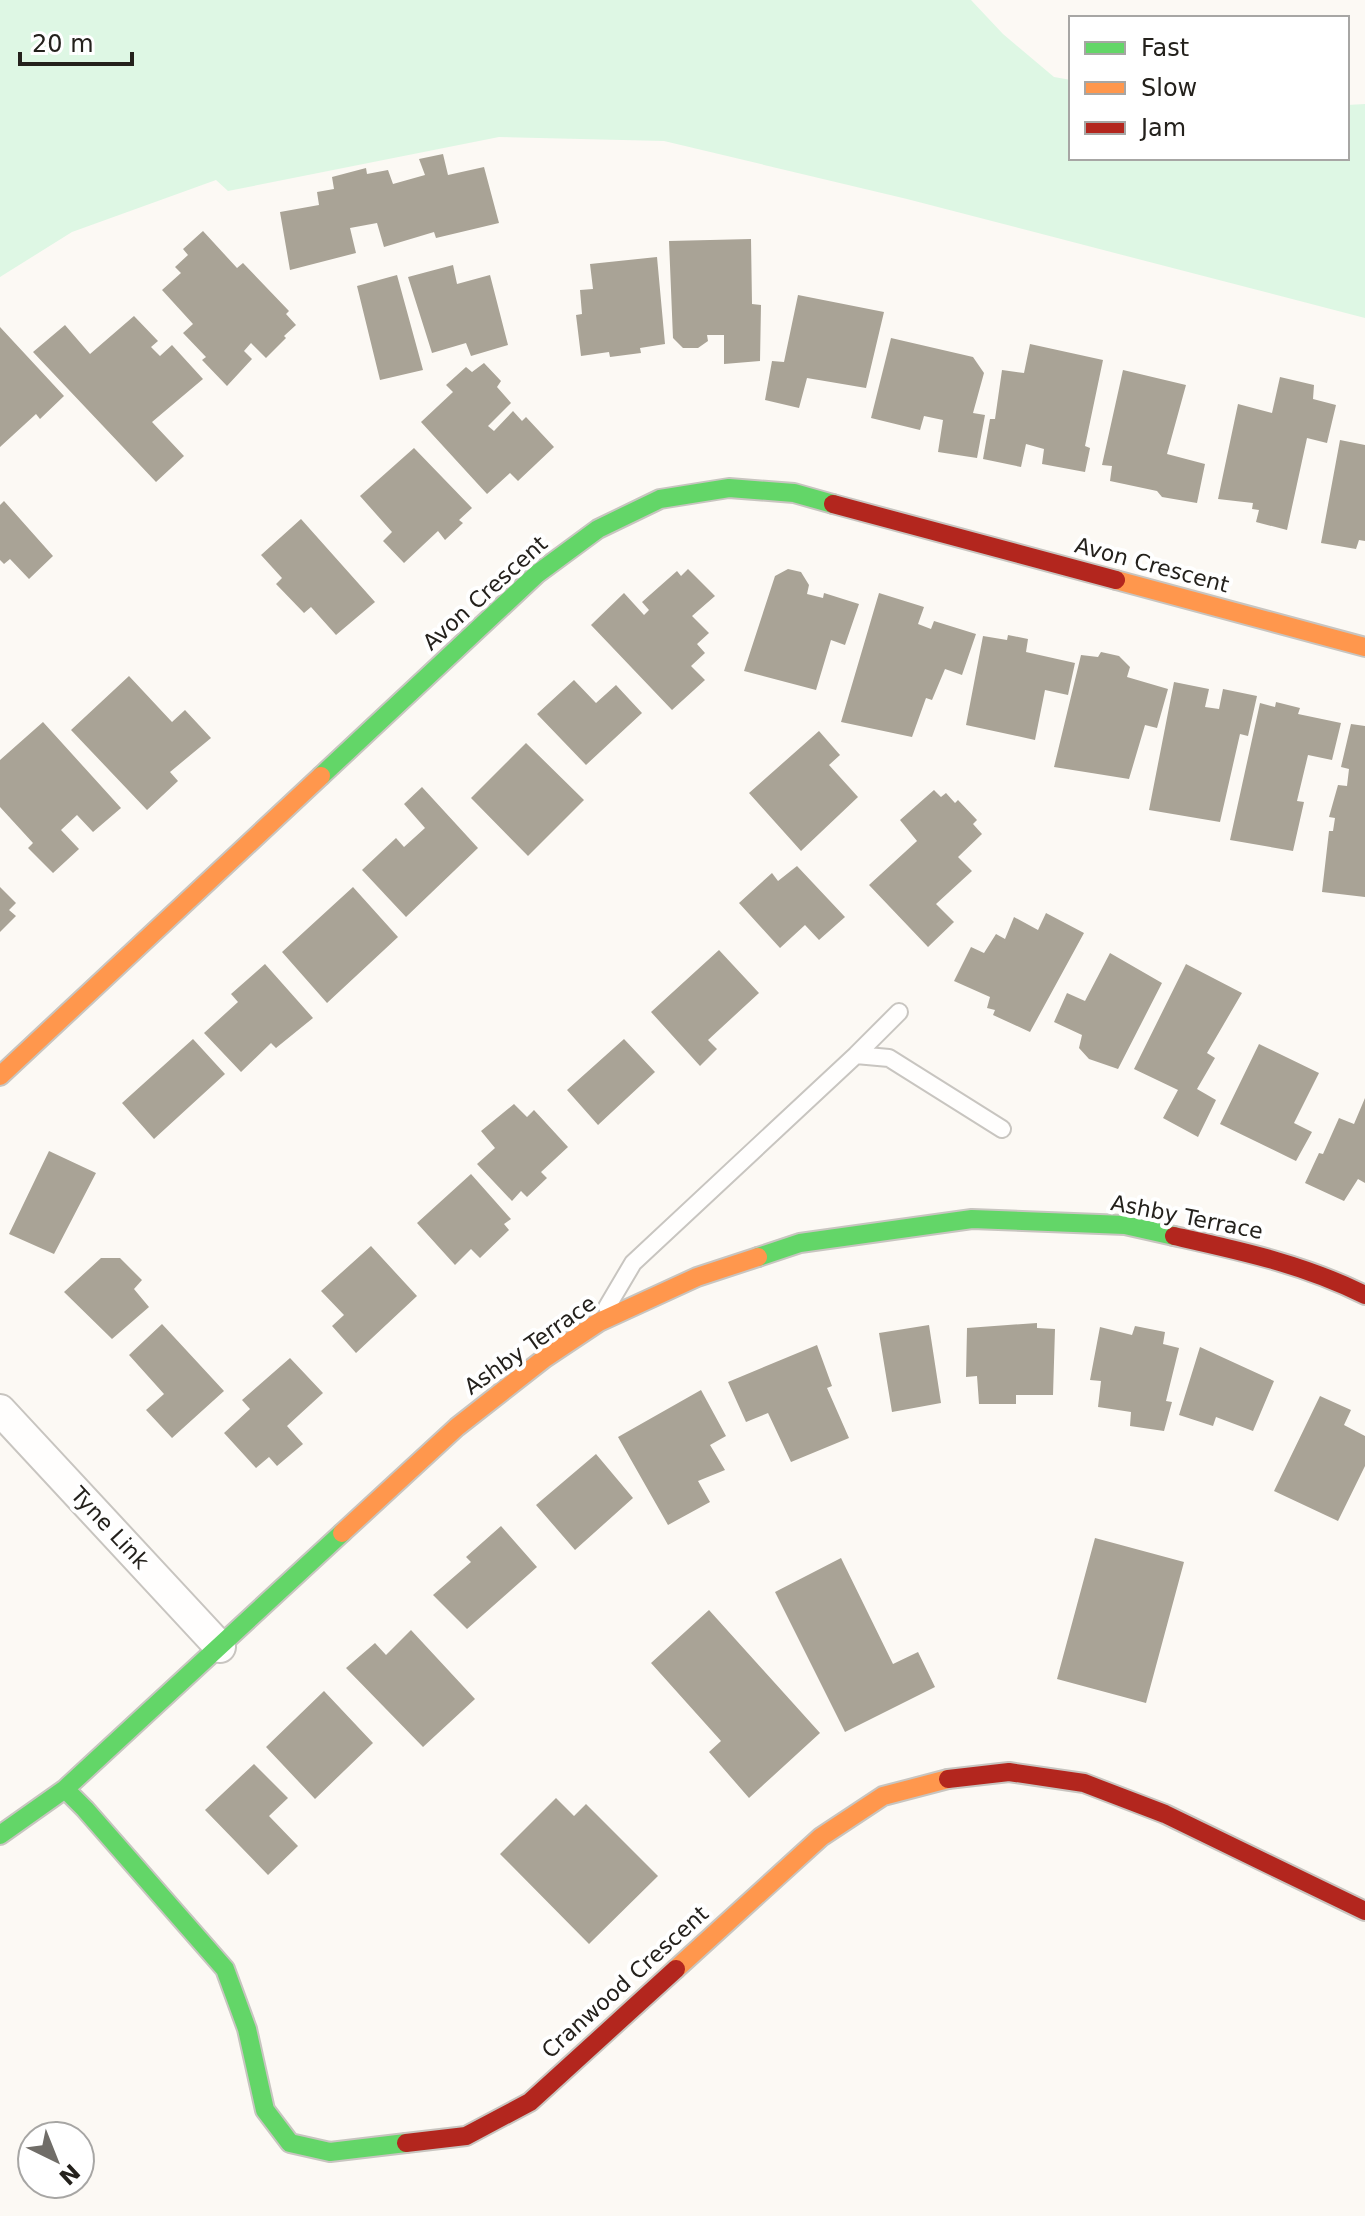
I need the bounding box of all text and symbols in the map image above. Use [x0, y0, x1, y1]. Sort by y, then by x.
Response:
scale bar [20, 16, 132, 66]
legend [1069, 16, 1349, 160]
text: 20 m [32, 30, 94, 58]
text: Fast [1141, 34, 1189, 62]
text: Slow [1141, 74, 1197, 102]
text: Jam [1139, 114, 1186, 142]
street label: Avon Crescent [418, 530, 552, 655]
street label: Avon Crescent [1072, 532, 1232, 598]
street label: Ashby Terrace [1109, 1190, 1265, 1244]
street label: Ashby Terrace [460, 1290, 600, 1400]
street label: Tyne Link [65, 1481, 154, 1574]
street label: Cranwood Crescent [537, 1901, 713, 2063]
north arrow [16, 2120, 96, 2200]
text: N [54, 2159, 85, 2190]

